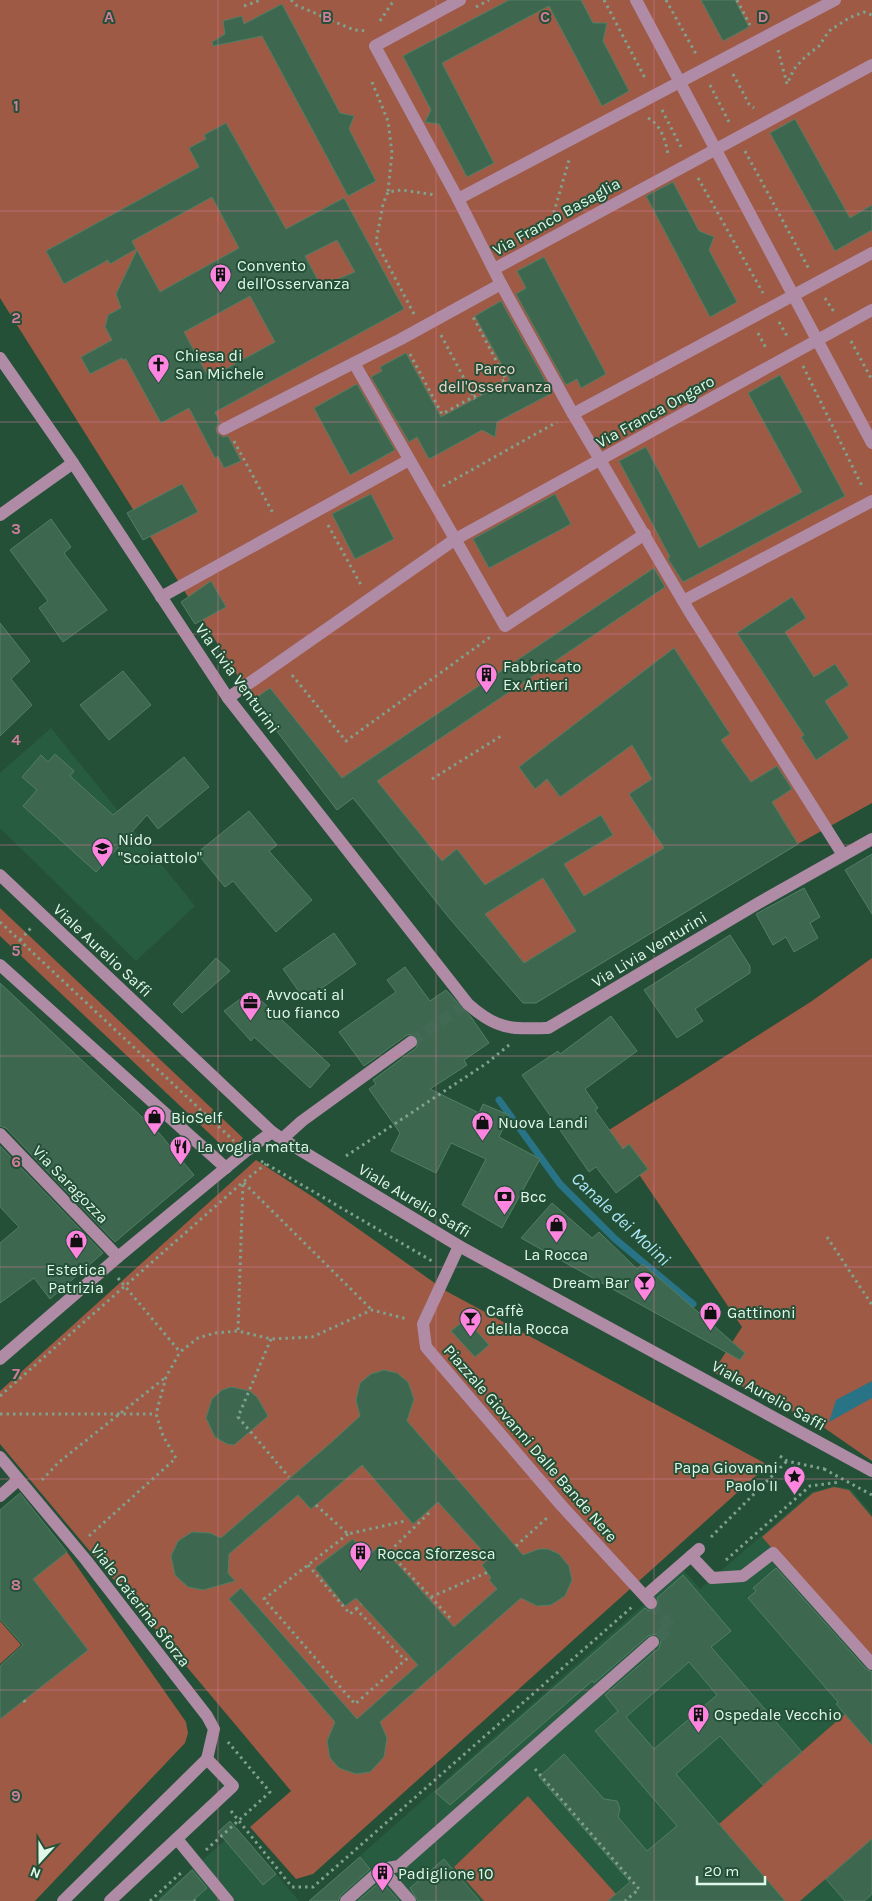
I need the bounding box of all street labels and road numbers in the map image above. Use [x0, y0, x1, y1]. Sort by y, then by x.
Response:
street label: Via Franco Basaglia [489, 173, 623, 259]
street label: Via Franca Ongaro [593, 371, 718, 452]
street label: Via Livia Venturini [191, 620, 284, 737]
street label: Viale Aurelio Saffi [49, 900, 156, 1001]
street label: Via Livia Venturini [588, 908, 710, 991]
street label: Via Saragozza [29, 1141, 113, 1227]
street label: Viale Aurelio Saffi [355, 1159, 474, 1242]
street label: Piazzale Giovanni Dalle Bande Nere [440, 1341, 621, 1546]
street label: Viale Aurelio Saffi [708, 1356, 829, 1435]
street label: Viale Caterina Sforza [87, 1540, 195, 1671]

